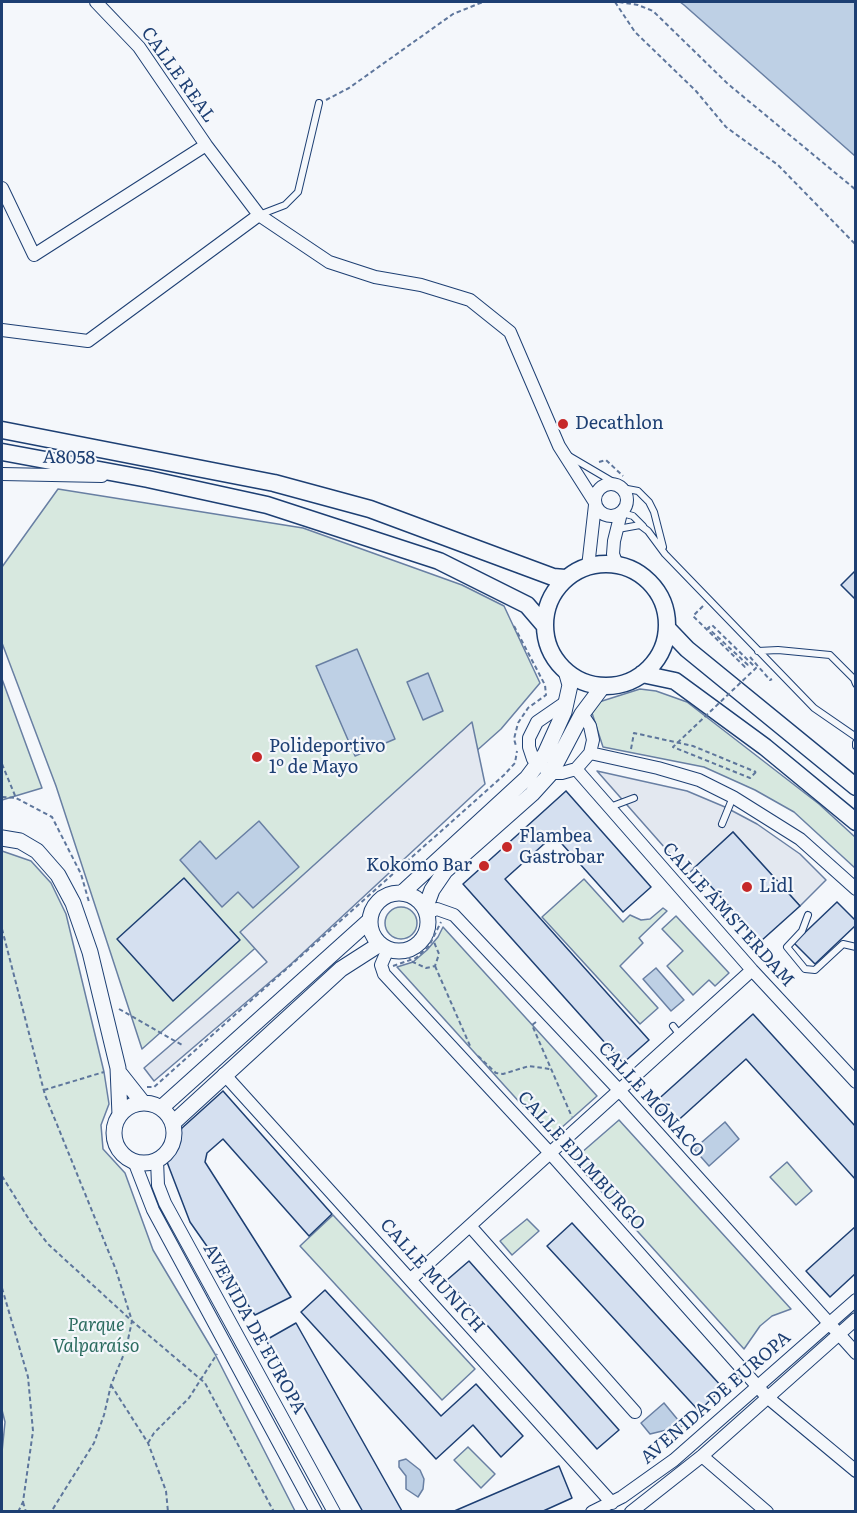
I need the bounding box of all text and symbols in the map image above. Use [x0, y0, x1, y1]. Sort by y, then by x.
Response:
street label: CALLE REAL [136, 23, 220, 127]
place label: Decathlon [575, 413, 664, 435]
marker: Decathlon [556, 417, 570, 431]
street label: A8058 [43, 447, 95, 469]
place label: Polideportivo 1º de Mayo [269, 736, 386, 778]
marker: Polideportivo 1º de Mayo [250, 750, 264, 764]
place label: Flambea Gastrobar [519, 826, 604, 868]
street label: CALLE ÁMSTERDAM [657, 838, 799, 992]
marker: Flambea Gastrobar [500, 840, 514, 854]
place label: Kokomo Bar [366, 855, 472, 877]
marker: Kokomo Bar [477, 859, 491, 873]
place label: Lidl [759, 876, 794, 898]
marker: Lidl [740, 880, 754, 894]
street label: CALLE MÓNACO [593, 1038, 709, 1162]
street label: CALLE EDIMBURGO [513, 1087, 649, 1235]
street label: CALLE MUNICH [375, 1215, 489, 1337]
street label: AVENIDA DE EUROPA [198, 1240, 310, 1418]
park label: Parque Valparaíso [53, 1315, 139, 1358]
street label: AVENIDA DE EUROPA [637, 1327, 795, 1469]

